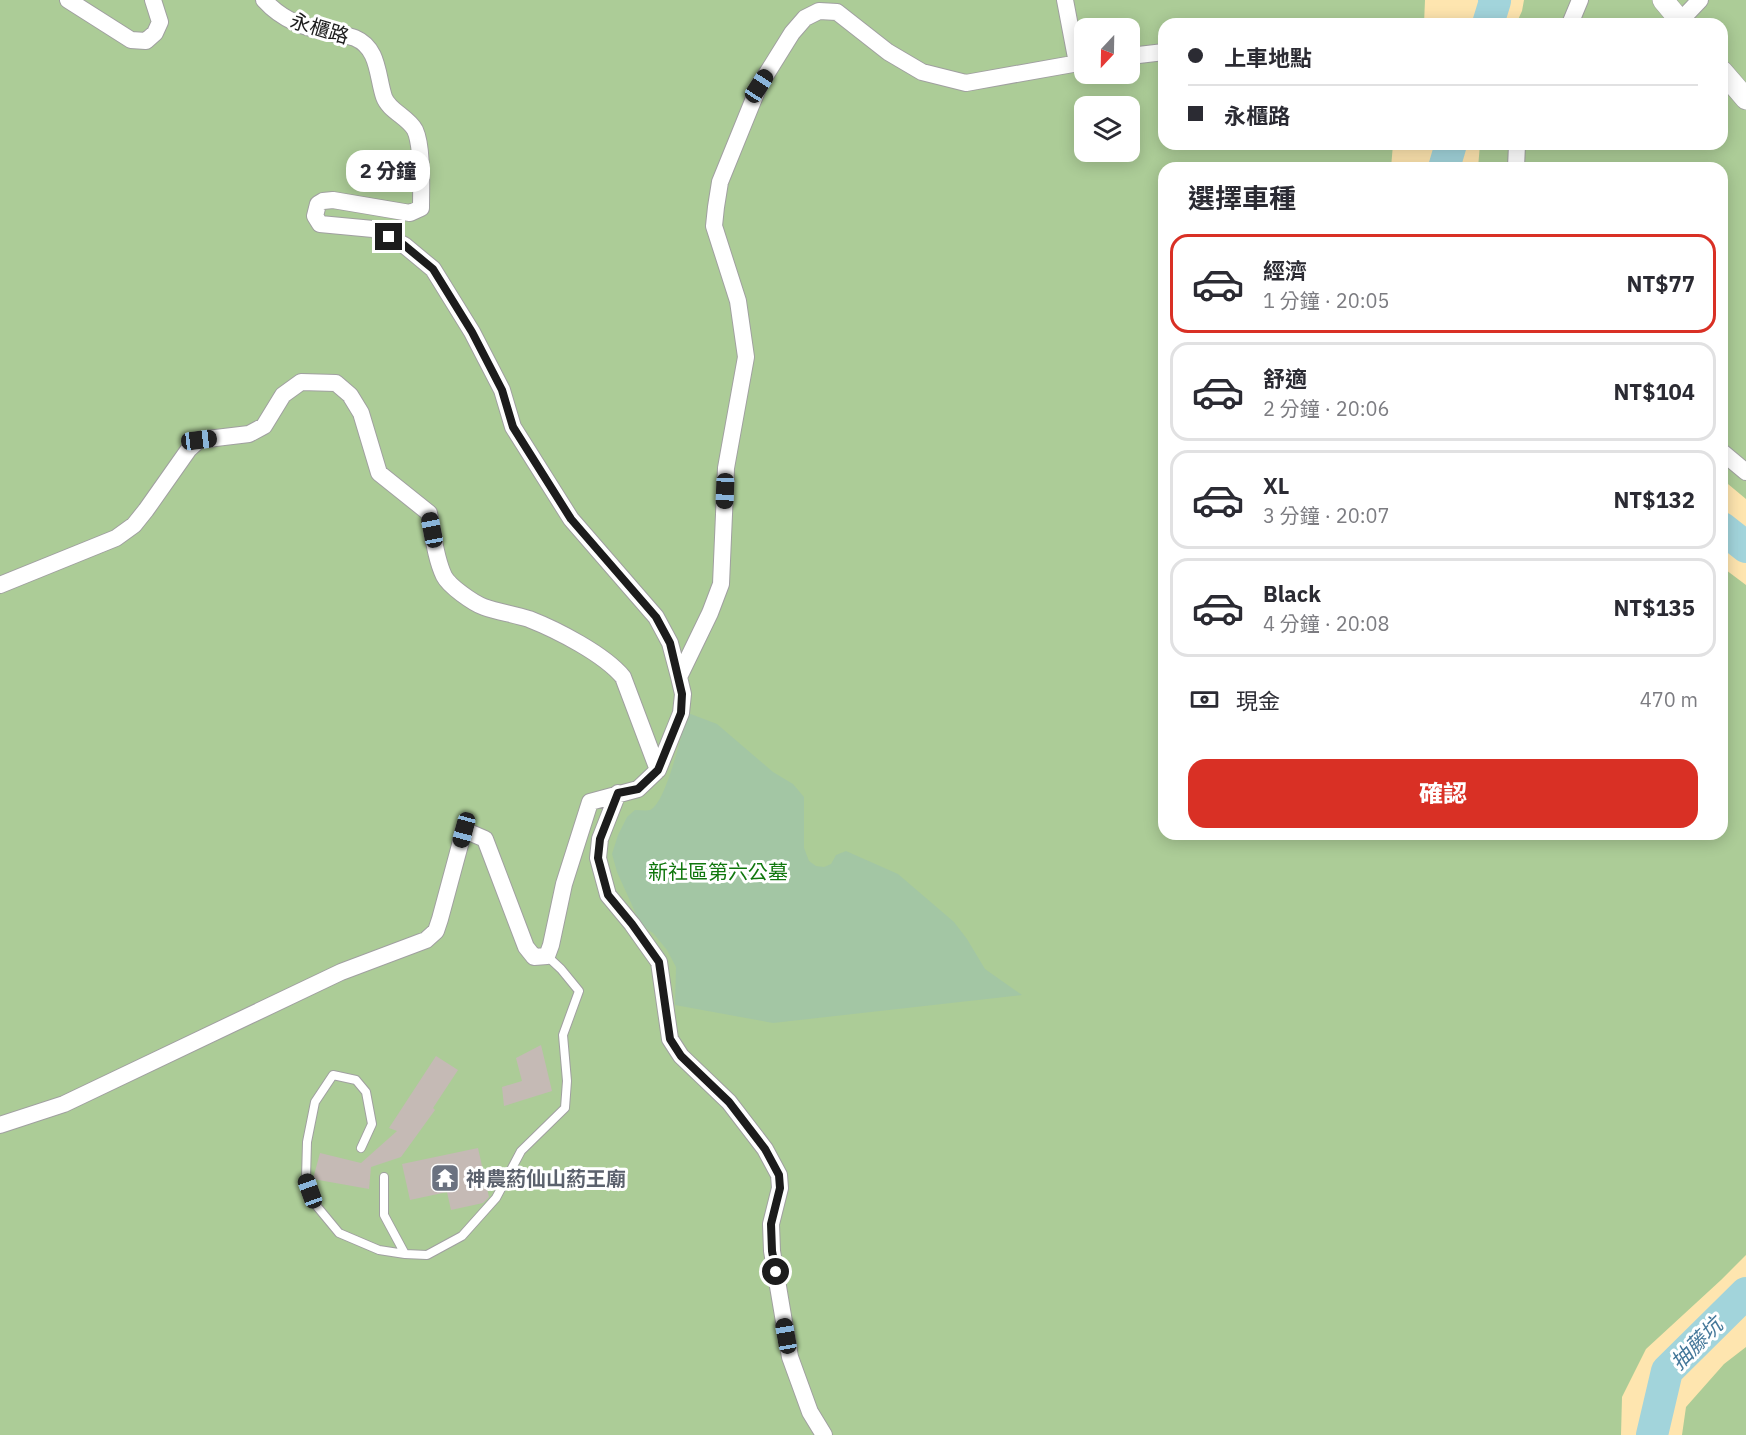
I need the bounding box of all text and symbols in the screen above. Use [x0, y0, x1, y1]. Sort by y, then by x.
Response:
street label: 永櫃路 [287, 6, 353, 50]
north arrow [1074, 18, 1140, 84]
map controls [1074, 18, 1140, 162]
text: 上車地點 [1224, 43, 1312, 72]
car [742, 66, 776, 106]
button: layers [1074, 96, 1140, 162]
text: 永櫃路 [1224, 101, 1290, 130]
callout: 2 分鐘 [347, 150, 431, 192]
text: 2 分鐘 [360, 157, 416, 184]
text: 選擇車種 [1188, 180, 1296, 215]
route end [375, 223, 402, 250]
text: 經濟 [1263, 256, 1307, 285]
icon: car [1191, 257, 1245, 311]
text: NT$77 [1627, 269, 1695, 298]
text: 1 分鐘 · 20:05 [1263, 287, 1390, 314]
text: 舒適 [1263, 364, 1307, 393]
icon: car [1191, 365, 1245, 419]
text: NT$104 [1613, 377, 1695, 406]
text: 2 分鐘 · 20:06 [1263, 395, 1390, 422]
car [180, 429, 218, 451]
text: XL [1263, 471, 1289, 500]
car [715, 473, 735, 509]
icon: car [1191, 473, 1245, 527]
text: NT$132 [1613, 485, 1695, 514]
text: 3 分鐘 · 20:07 [1263, 502, 1390, 529]
car [420, 511, 444, 549]
text: Black [1263, 579, 1321, 608]
icon: car [1191, 581, 1245, 635]
text: NT$135 [1613, 593, 1695, 622]
text: 4 分鐘 · 20:08 [1263, 610, 1390, 637]
icon: cash [1188, 683, 1221, 716]
text: 現金 [1236, 686, 1280, 715]
text: 470 m [1640, 686, 1698, 713]
button: 確認 [1188, 759, 1698, 828]
car [451, 810, 477, 850]
park label: 新社區第六公墓 [648, 858, 788, 885]
temple icon: 神農葯仙山葯王廟 [429, 1162, 461, 1194]
place label: 神農葯仙山葯王廟 [466, 1165, 626, 1192]
car [295, 1171, 325, 1211]
route start [762, 1258, 789, 1285]
water label: 抽藤坑 [1664, 1309, 1730, 1375]
car [774, 1317, 798, 1355]

